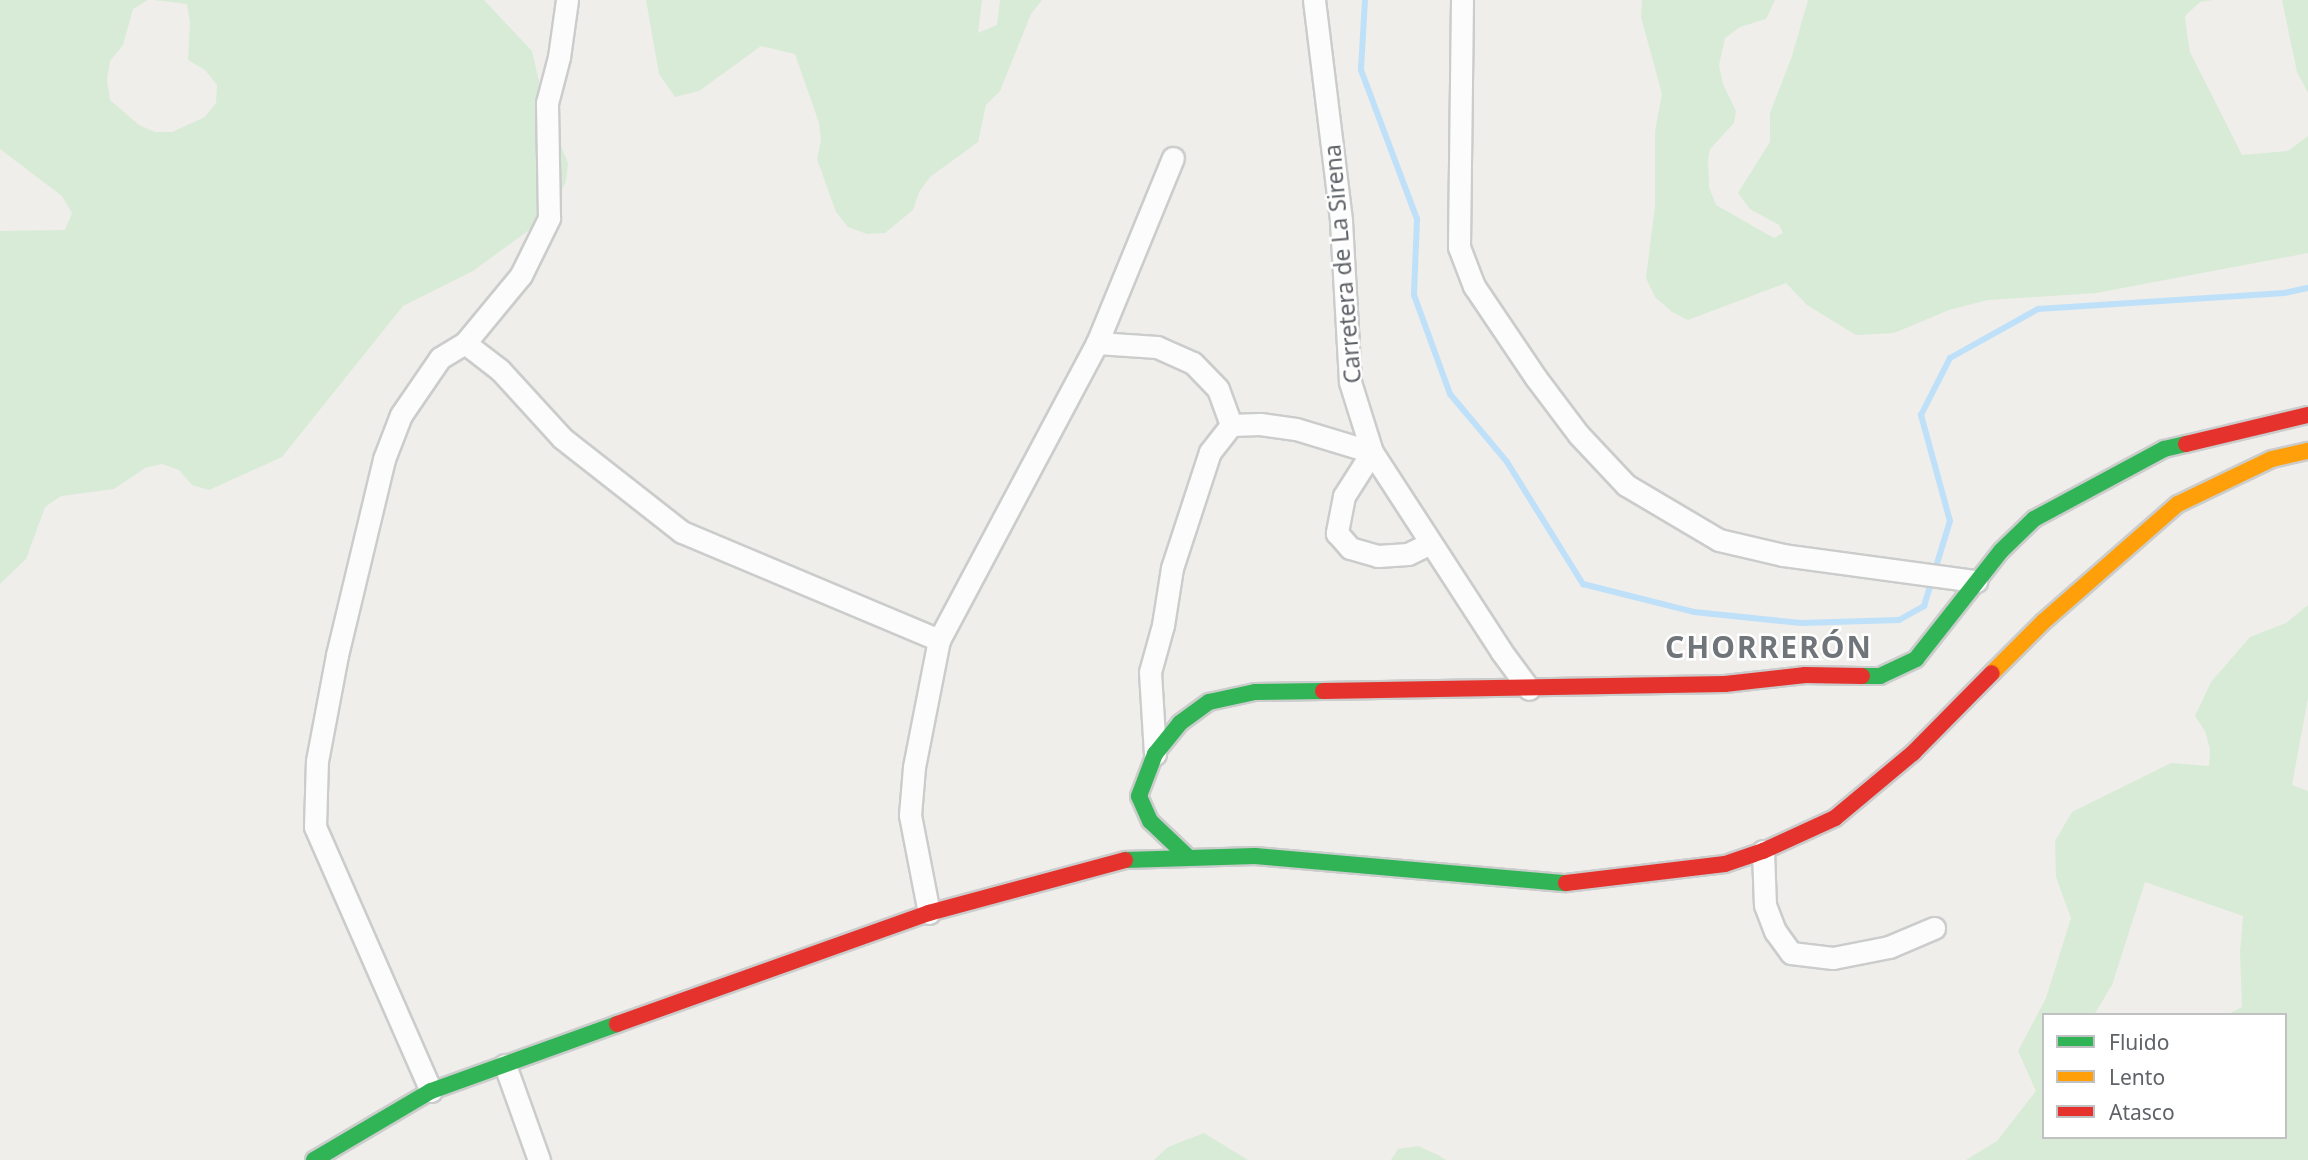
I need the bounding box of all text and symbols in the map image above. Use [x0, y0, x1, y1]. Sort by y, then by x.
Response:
street label: Carretera de La Sirena [1318, 143, 1366, 385]
district label: CHORRERÓN [1666, 629, 1872, 665]
legend [2042, 1013, 2287, 1139]
text: Fluido [2109, 1028, 2169, 1056]
text: Lento [2109, 1063, 2165, 1091]
text: Atasco [2109, 1098, 2175, 1126]

